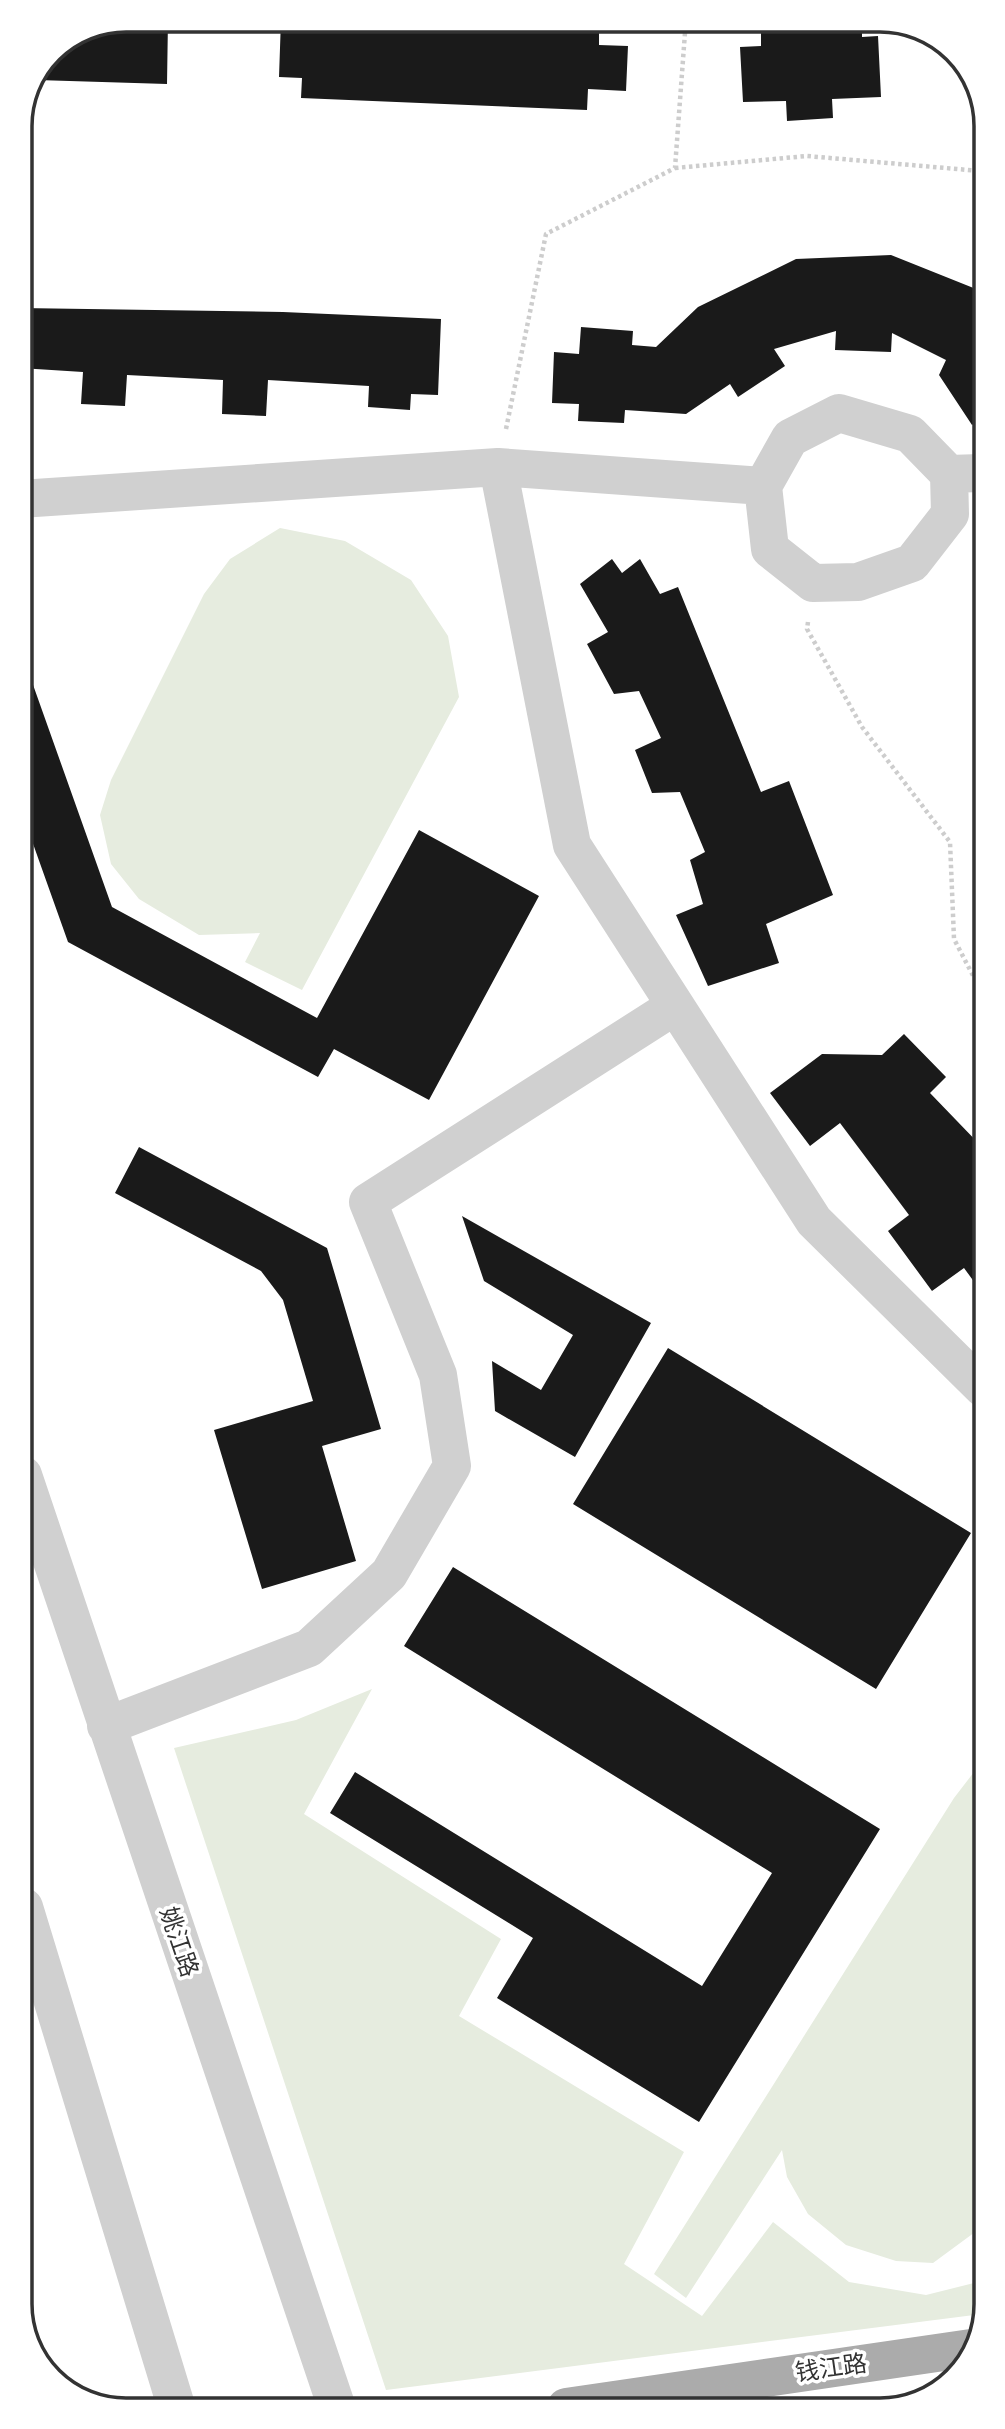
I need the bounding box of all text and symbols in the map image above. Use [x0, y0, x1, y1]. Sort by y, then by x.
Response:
street label: 姚江路 [153, 1903, 206, 1981]
street label: 钱江路 [793, 2347, 869, 2388]

